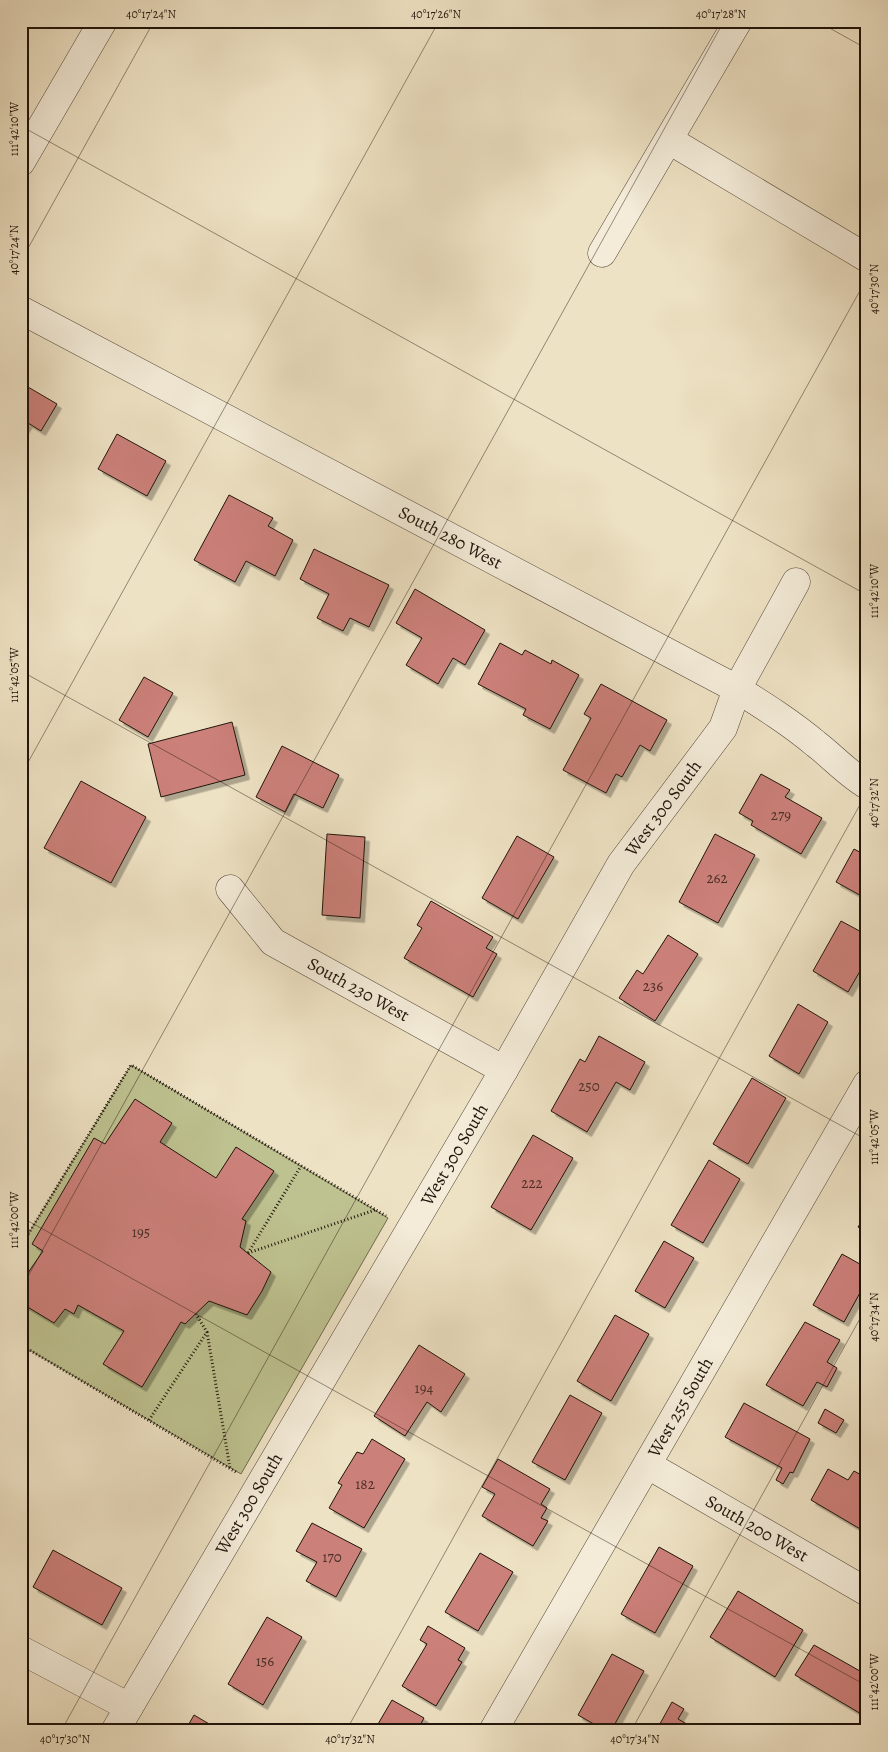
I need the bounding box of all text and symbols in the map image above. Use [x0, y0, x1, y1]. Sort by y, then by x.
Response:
text: 40°17'24"N [126, 6, 176, 22]
text: 40°17'26"N [411, 6, 461, 22]
text: 40°17'28"N [696, 6, 747, 22]
text: 111°42'10"W [6, 101, 22, 156]
text: 40°17'24"N [6, 225, 22, 275]
text: 40°17'30"N [866, 263, 882, 314]
street label: South 280 West [394, 500, 507, 575]
text: 111°42'10"W [866, 563, 882, 618]
text: 111°42'05"W [6, 646, 22, 703]
street label: West 300 South [619, 755, 707, 862]
text: 40°17'32"N [866, 778, 882, 828]
house number: 279 [771, 805, 791, 825]
house number: 262 [706, 868, 728, 888]
street label: South 230 West [303, 951, 414, 1027]
house number: 236 [643, 976, 663, 996]
house number: 250 [578, 1076, 600, 1096]
street label: West 300 South [415, 1099, 494, 1211]
text: 111°42'05"W [866, 1108, 882, 1165]
house number: 222 [521, 1173, 543, 1193]
text: 111°42'00"W [6, 1191, 22, 1248]
house number: 195 [132, 1222, 150, 1242]
text: 40°17'34"N [866, 1292, 882, 1342]
street label: West 255 South [641, 1353, 719, 1462]
house number: 194 [415, 1378, 434, 1398]
street label: West 300 South [209, 1448, 288, 1560]
house number: 182 [355, 1474, 375, 1494]
street label: South 200 West [701, 1489, 813, 1567]
house number: 170 [322, 1547, 342, 1567]
house number: 156 [256, 1651, 274, 1671]
text: 111°42'00"W [866, 1653, 882, 1710]
text: 40°17'30"N [40, 1731, 91, 1747]
text: 40°17'32"N [325, 1731, 375, 1747]
text: 40°17'34"N [610, 1731, 660, 1747]

